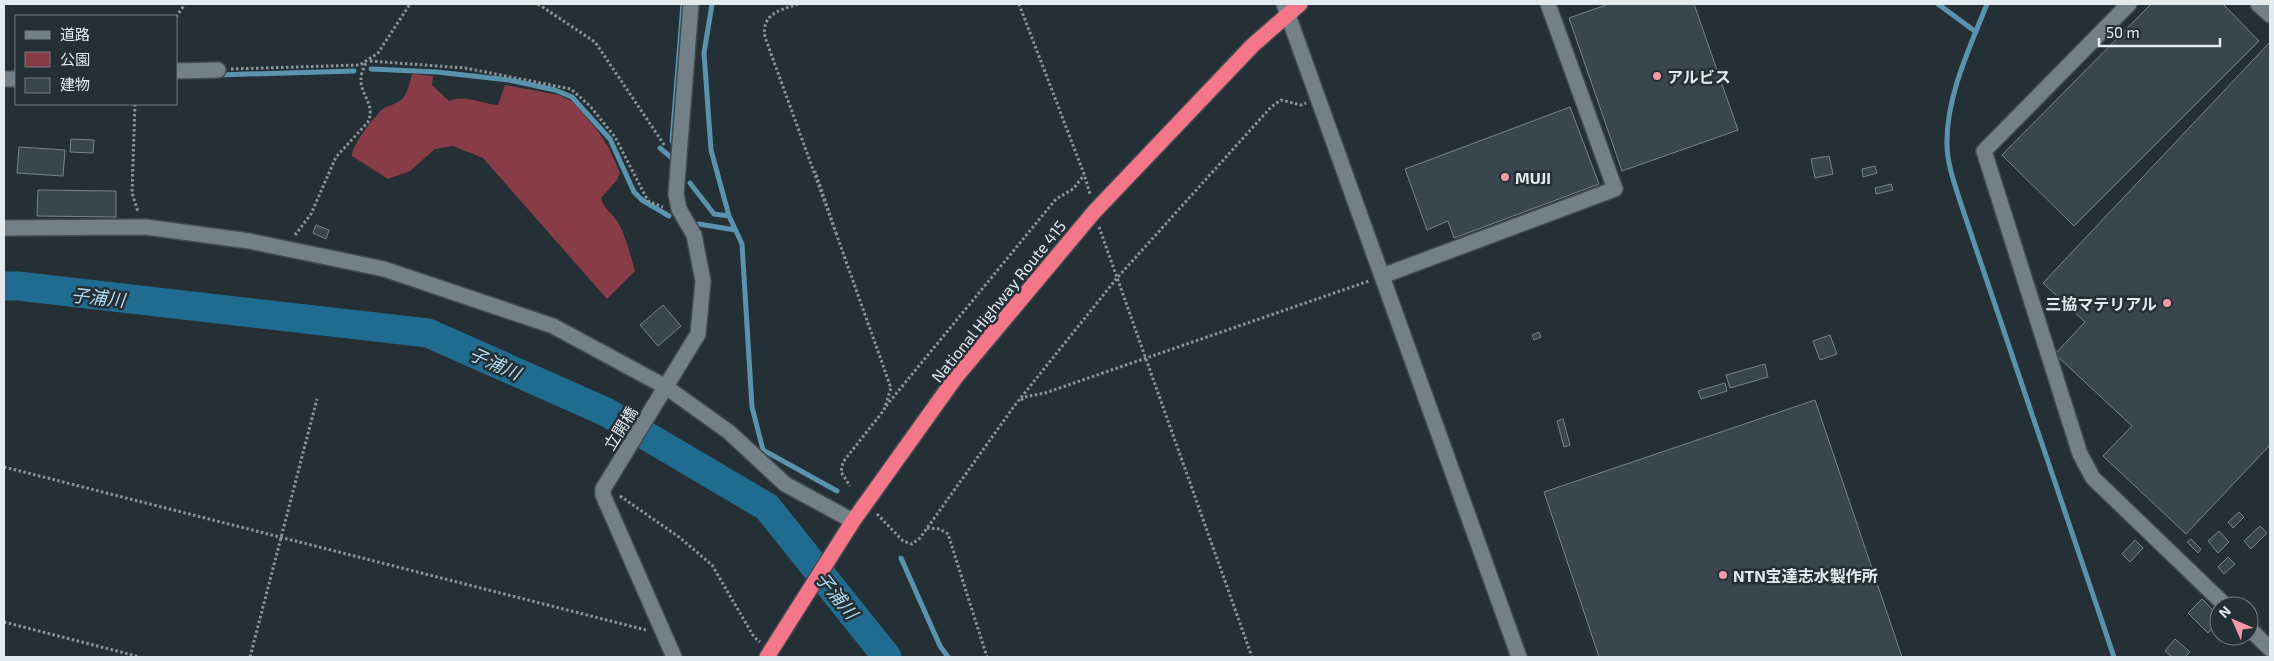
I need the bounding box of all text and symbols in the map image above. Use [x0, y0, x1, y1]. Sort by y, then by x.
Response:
legend [15, 15, 178, 105]
scale bar [2099, 15, 2220, 47]
text: 50 m [2106, 23, 2140, 41]
text: 道路 [60, 25, 90, 43]
text: 公園 [60, 50, 90, 68]
place label: アルビス [1667, 67, 1731, 86]
marker: アルビス [1651, 70, 1663, 82]
text: 建物 [60, 75, 90, 93]
place label: MUJI [1515, 168, 1551, 187]
marker: MUJI [1499, 171, 1511, 183]
street label: National Highway Route 415 [927, 216, 1069, 386]
water label: 子浦川 [70, 283, 128, 311]
place label: 三協マテリアル [2045, 294, 2157, 313]
marker: 三協マテリアル [2161, 297, 2173, 309]
water label: 子浦川 [466, 342, 526, 385]
street label: 立開橋 [599, 403, 641, 453]
place label: NTN宝達志水製作所 [1733, 566, 1878, 585]
water label: 子浦川 [811, 567, 864, 624]
marker: NTN宝達志水製作所 [1717, 569, 1729, 581]
north arrow [2209, 596, 2259, 646]
text: N [2215, 602, 2234, 621]

